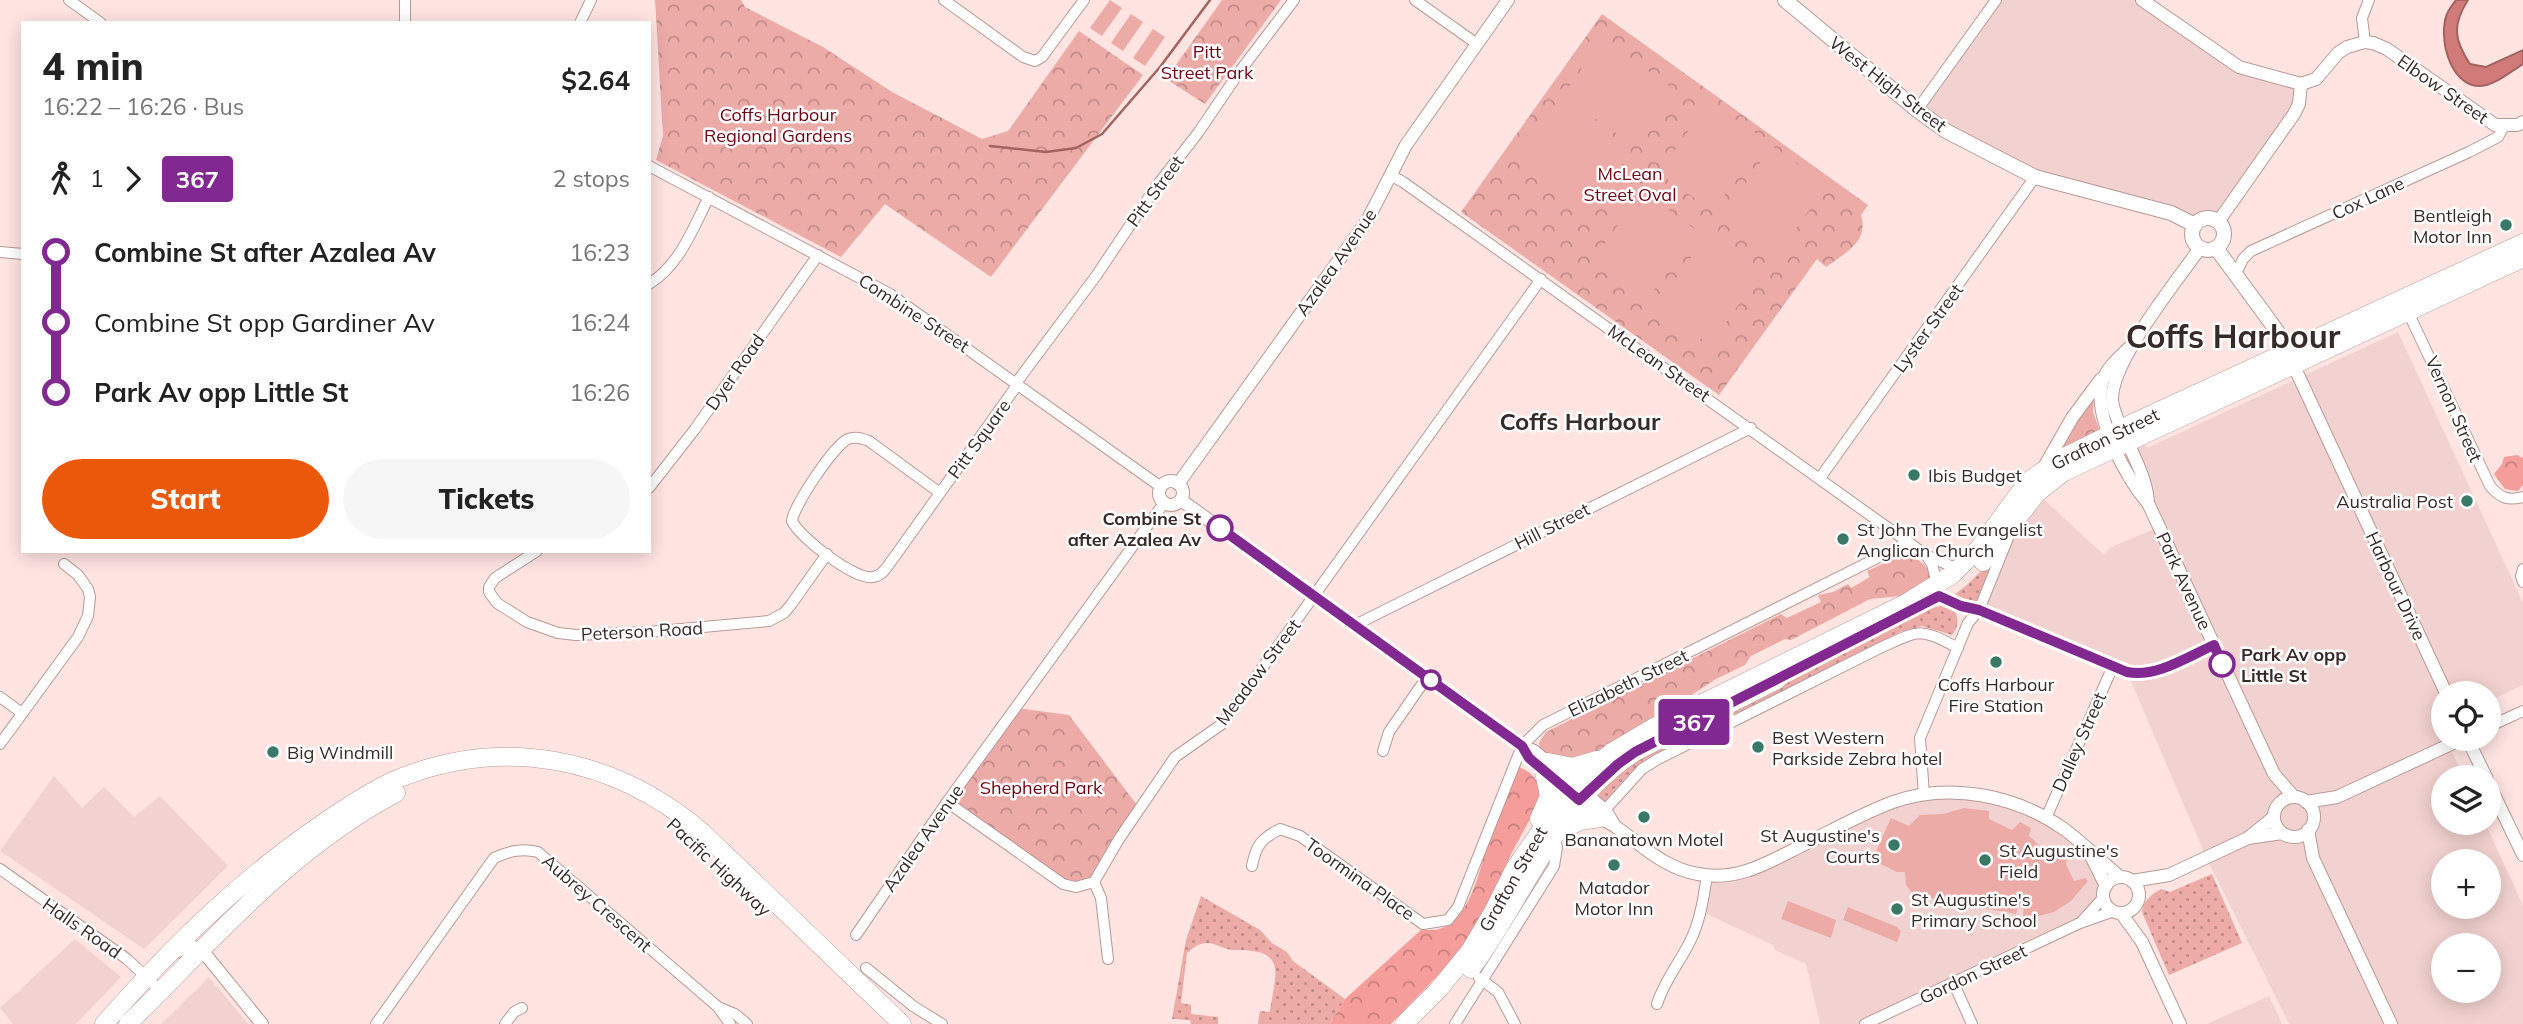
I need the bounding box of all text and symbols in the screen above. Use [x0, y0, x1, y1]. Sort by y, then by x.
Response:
street label: West High Street [1825, 31, 1951, 137]
park label: Pitt Street Park [1161, 40, 1254, 84]
text: 4 min [42, 42, 144, 90]
street label: Elbow Street [2393, 49, 2493, 129]
text: $2.64 [561, 64, 630, 97]
text: 16:22 – 16:26 · Bus [42, 92, 244, 121]
park label: Coffs Harbour Regional Gardens [704, 103, 852, 147]
street label: Pitt Street [1121, 151, 1189, 231]
icon: walk [42, 160, 80, 198]
icon: forward [114, 160, 152, 198]
park label: McLean Street Oval [1584, 162, 1676, 206]
text: 1 [90, 164, 104, 193]
text: 367 [176, 164, 219, 194]
text: 2 stops [553, 164, 630, 193]
street label: Cox Lane [2328, 171, 2408, 225]
street label: Azalea Avenue [1291, 204, 1381, 320]
place label: Bentleigh Motor Inn [2413, 204, 2492, 248]
marker: Bentleigh Motor Inn [2498, 217, 2514, 233]
text: Combine St after Azalea Av [94, 236, 436, 269]
text: 16:23 [570, 238, 630, 267]
street label: Combine Street [854, 269, 974, 357]
street label: Lyster Street [1888, 279, 1968, 377]
text: Combine St opp Gardiner Av [94, 306, 435, 339]
text: 16:24 [570, 308, 630, 337]
district label: Coffs Harbour [2126, 316, 2341, 356]
street label: McLean Street [1603, 319, 1715, 407]
street label: Dyer Road [700, 329, 770, 415]
street label: Vernon Street [2420, 352, 2488, 466]
text: Park Av opp Little St [94, 376, 348, 409]
text: 16:26 [570, 378, 630, 407]
street label: Pitt Square [943, 395, 1015, 483]
street label: Grafton Street [2047, 403, 2163, 475]
district label: Coffs Harbour [1500, 406, 1661, 436]
button: Start [42, 459, 329, 539]
button: Tickets [343, 459, 630, 539]
place label: Ibis Budget [1928, 464, 2022, 487]
marker: Ibis Budget [1906, 467, 1922, 483]
place label: Australia Post [2336, 490, 2453, 513]
marker: Australia Post [2459, 493, 2475, 509]
street label: Hill Street [1511, 497, 1593, 555]
place label: Combine St after Azalea Av [1068, 507, 1201, 551]
marker: Combine St after Azalea Av [1207, 515, 1233, 541]
place label: St John The Evangelist Anglican Church [1857, 518, 2043, 562]
street label: Park Avenue [2151, 528, 2217, 634]
street label: Harbour Drive [2361, 528, 2431, 644]
marker: St John The Evangelist Anglican Church [1835, 531, 1851, 547]
street label: Meadow Street [1211, 614, 1305, 730]
street label: Peterson Road [580, 616, 704, 646]
place label: Park Av opp Little St [2241, 643, 2346, 687]
street label: Elizabeth Street [1564, 644, 1692, 722]
marker: Park Av opp Little St [2209, 651, 2235, 677]
marker: Coffs Harbour Fire Station [1988, 654, 2004, 670]
unlabelled marker [1421, 670, 1441, 690]
place label: Coffs Harbour Fire Station [1938, 673, 2055, 717]
map controls [2431, 681, 2501, 1003]
button: locate [2431, 681, 2501, 751]
street label: Dalley Street [2047, 689, 2111, 795]
line badge: 367 [1654, 699, 1734, 745]
text: 367 [1672, 707, 1716, 737]
place label: Best Western Parkside Zebra hotel [1772, 726, 1942, 770]
marker: Best Western Parkside Zebra hotel [1750, 739, 1766, 755]
place label: Big Windmill [287, 741, 393, 764]
marker: Big Windmill [265, 744, 281, 760]
button: layers [2431, 765, 2501, 835]
park label: Shepherd Park [980, 776, 1103, 799]
street label: Azalea Avenue [878, 780, 968, 896]
marker: Bananatown Motel [1636, 809, 1652, 825]
street label: Pacific Highway [662, 813, 776, 922]
street label: Grafton Street [1474, 822, 1552, 936]
place label: St Augustine's Courts [1760, 824, 1880, 868]
place label: Bananatown Motel [1565, 828, 1723, 851]
street label: Toormina Place [1301, 833, 1419, 925]
marker: St Augustine's Courts [1886, 837, 1902, 853]
place label: St Augustine's Field [1999, 839, 2119, 883]
street label: Aubrey Crescent [538, 849, 656, 957]
button: + [2431, 849, 2501, 919]
marker: St Augustine's Field [1977, 852, 1993, 868]
marker: Matador Motor Inn [1606, 857, 1622, 873]
place label: Matador Motor Inn [1574, 876, 1654, 920]
place label: St Augustine's Primary School [1911, 888, 2037, 932]
street label: Halls Road [38, 893, 126, 963]
marker: St Augustine's Primary School [1889, 901, 1905, 917]
button: − [2431, 933, 2501, 1003]
street label: Gordon Street [1916, 939, 2030, 1009]

